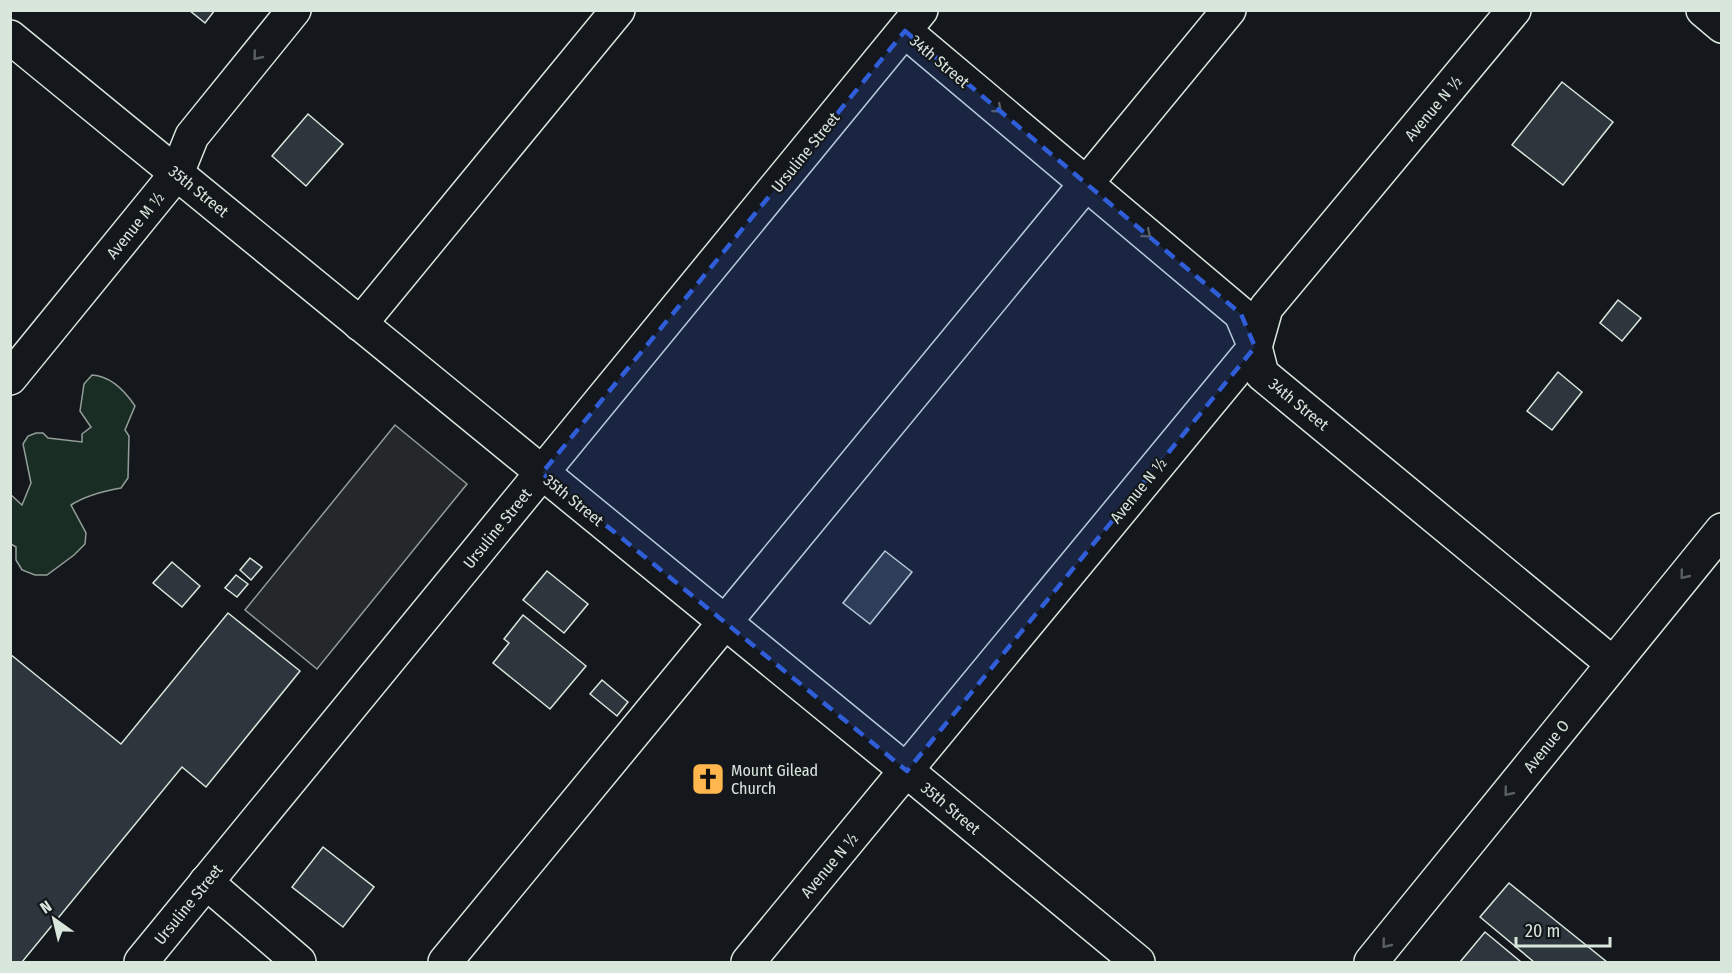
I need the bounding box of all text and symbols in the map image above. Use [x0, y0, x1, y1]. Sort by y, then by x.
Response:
street label: 34th Street [906, 31, 974, 92]
one-way arrow [253, 49, 264, 60]
street label: Avenue N ½ [1401, 72, 1466, 145]
one-way arrow [991, 102, 1002, 113]
street label: Ursuline Street [767, 108, 844, 196]
street label: 35th Street [165, 162, 233, 222]
street label: Avenue M ½ [103, 188, 168, 263]
one-way arrow [1140, 227, 1151, 238]
street label: 34th Street [1265, 374, 1333, 435]
street label: Avenue N ½ [1106, 454, 1171, 527]
street label: 35th Street [540, 471, 608, 531]
street label: Ursuline Street [459, 484, 536, 572]
one-way arrow [1681, 569, 1692, 580]
street label: Avenue O [1520, 716, 1573, 776]
church icon: Mount Gilead Church [690, 761, 726, 797]
place label: Mount Gilead Church [731, 761, 818, 798]
street label: 35th Street [917, 778, 985, 839]
one-way arrow [1505, 785, 1516, 796]
street label: Avenue N ½ [797, 829, 862, 902]
street label: Ursuline Street [150, 860, 227, 948]
north arrow [24, 889, 84, 949]
text: N [37, 896, 55, 918]
scale bar [1516, 910, 1610, 948]
text: 20 m [1525, 920, 1560, 942]
one-way arrow [1382, 937, 1393, 948]

